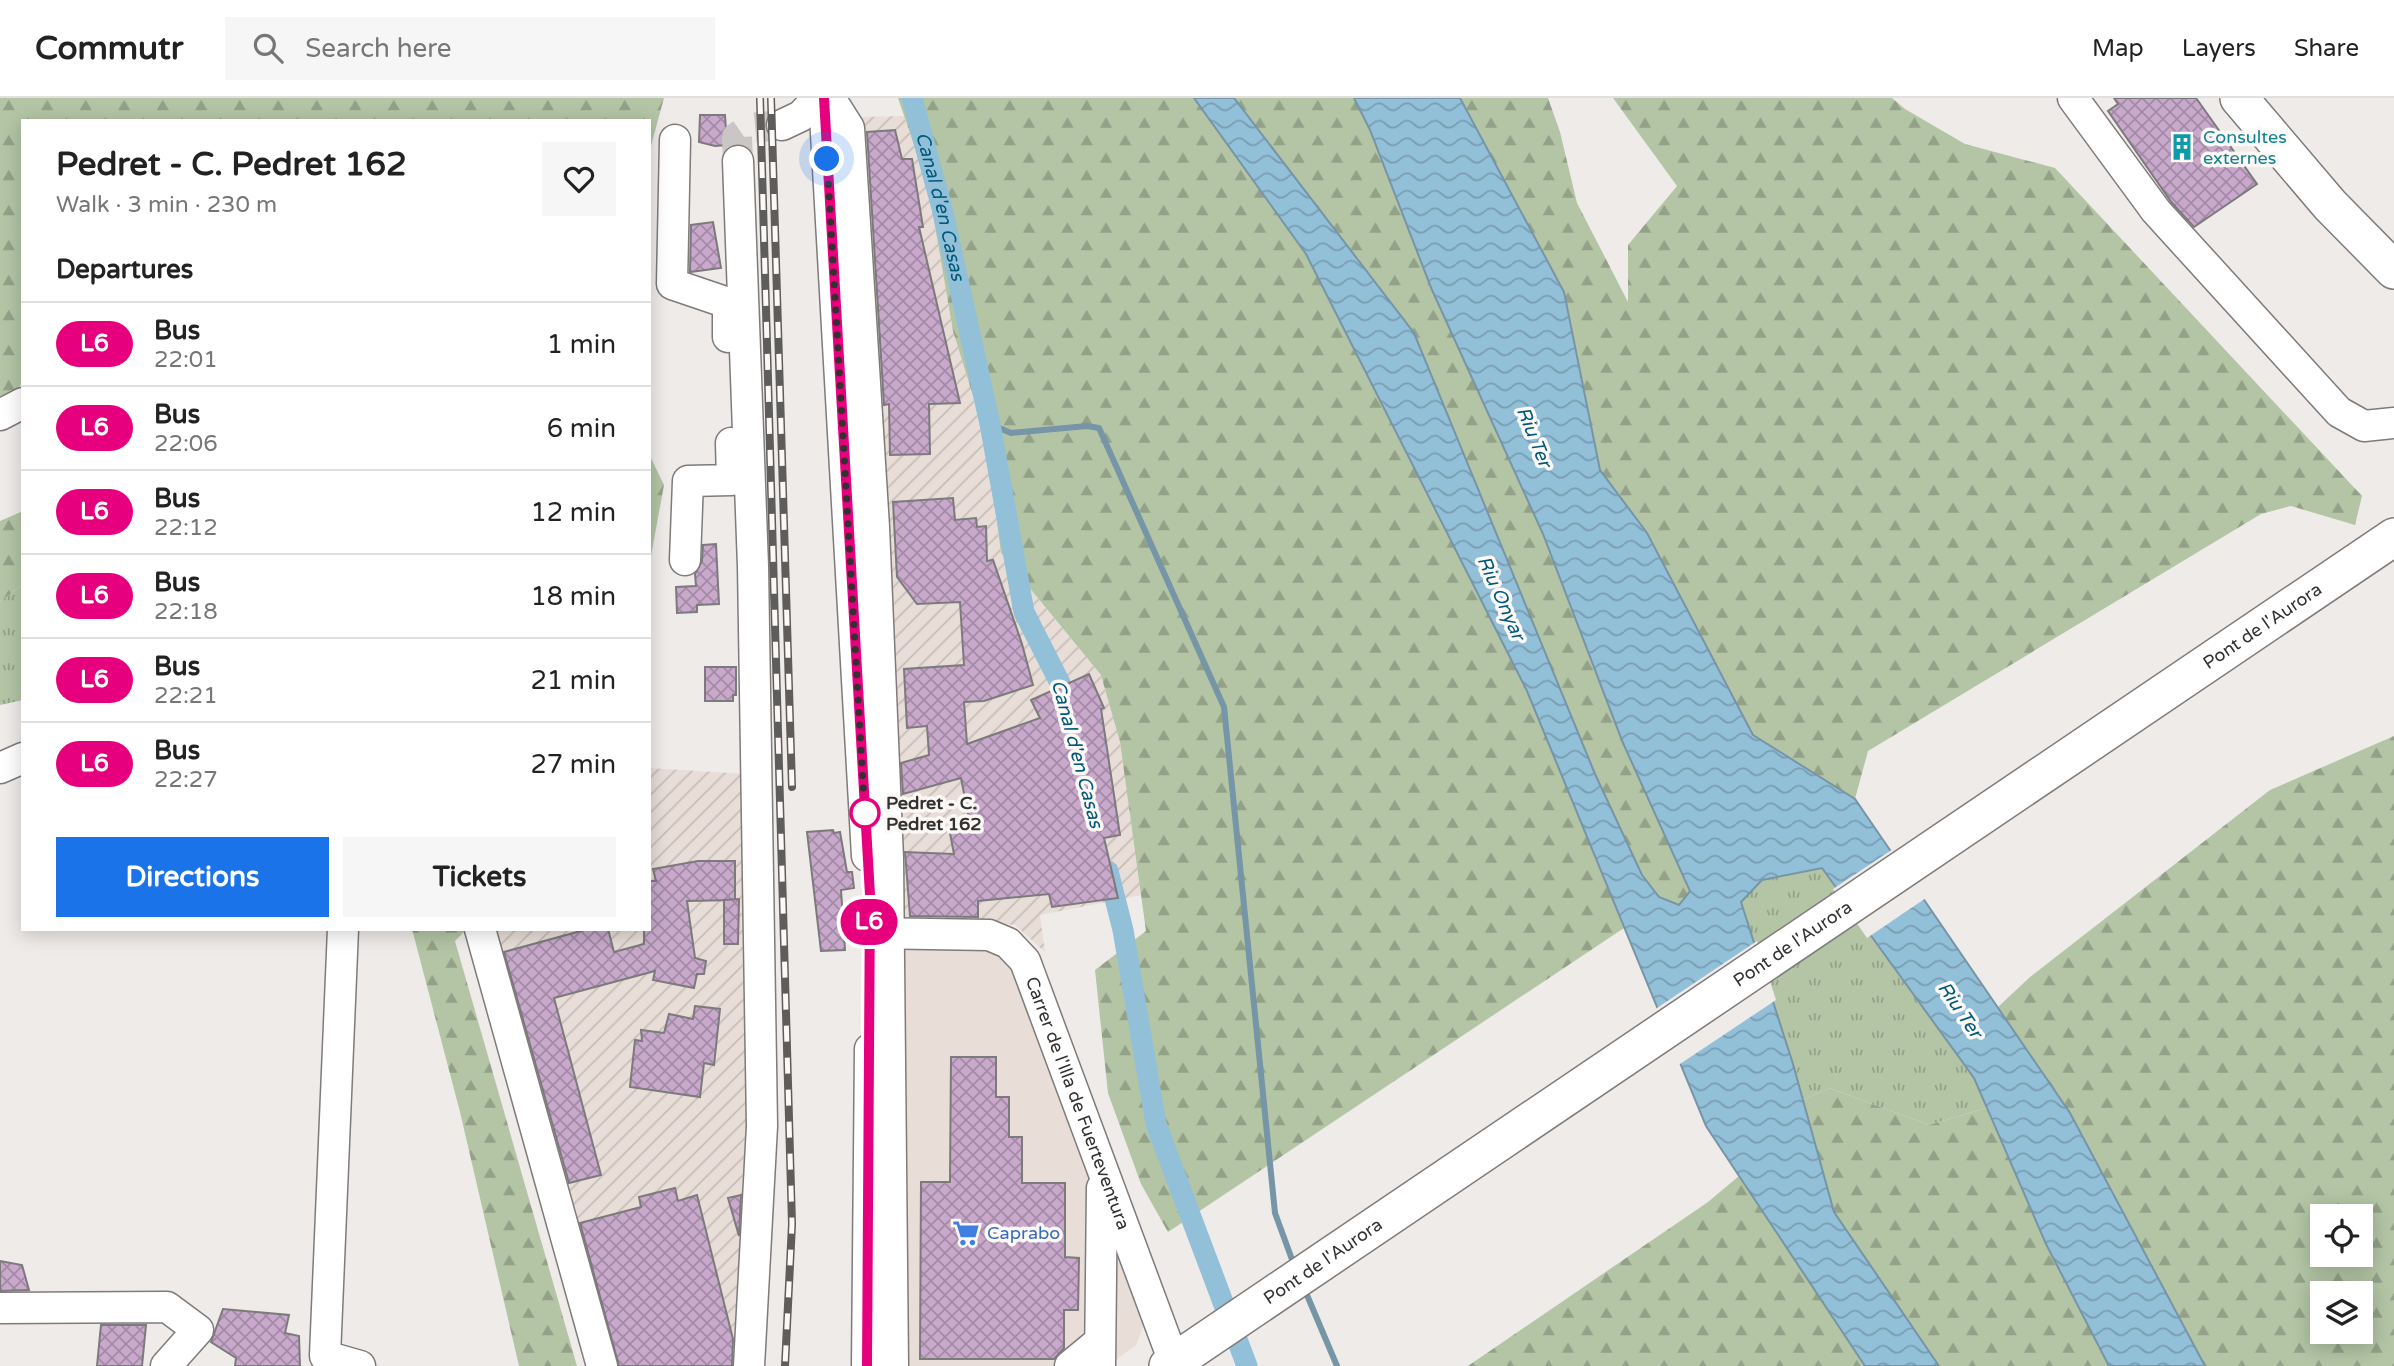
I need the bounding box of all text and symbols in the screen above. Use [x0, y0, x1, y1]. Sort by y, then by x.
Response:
search box [225, 17, 715, 80]
text: Commutr [35, 29, 183, 68]
icon: search [249, 29, 287, 67]
text: Search here [305, 33, 451, 64]
text: Map [2092, 34, 2144, 63]
text: Layers [2182, 34, 2256, 63]
text: Share [2294, 34, 2359, 63]
place label: Consultes externes [2203, 126, 2287, 169]
water label: Canal d'en Casas [911, 130, 969, 285]
building icon: Consultes externes [2167, 132, 2197, 162]
your location [809, 141, 844, 176]
button: heart [542, 142, 616, 216]
text: Pedret - C. Pedret 162 [56, 145, 407, 184]
text: Walk · 3 min · 230 m [56, 191, 277, 219]
text: Departures [56, 254, 193, 285]
text: Bus [154, 315, 200, 346]
text: L6 [80, 329, 109, 358]
text: 1 min [547, 329, 616, 360]
text: 22:01 [154, 346, 218, 374]
text: Bus [154, 399, 200, 430]
water label: Riu Ter [1512, 404, 1557, 473]
text: L6 [80, 413, 109, 442]
text: 6 min [547, 413, 616, 444]
text: 22:06 [154, 430, 218, 458]
text: Bus [154, 483, 200, 514]
text: L6 [80, 497, 109, 526]
text: 12 min [530, 497, 616, 528]
text: 22:12 [154, 514, 218, 542]
water label: Riu Onyar [1473, 553, 1530, 646]
text: Bus [154, 567, 200, 598]
street label: Pont de l'Aurora [2199, 578, 2326, 674]
text: L6 [80, 581, 109, 610]
text: 18 min [530, 581, 616, 612]
text: 22:18 [154, 598, 218, 626]
text: Bus [154, 651, 200, 682]
text: L6 [80, 665, 109, 694]
text: 21 min [530, 665, 616, 696]
water label: Canal d'en Casas [1047, 678, 1108, 832]
text: 22:21 [154, 682, 218, 710]
text: Bus [154, 735, 200, 766]
text: L6 [80, 749, 109, 778]
text: 27 min [530, 749, 616, 780]
text: 22:27 [154, 766, 218, 794]
place label: Pedret - C. Pedret 162 [886, 792, 982, 835]
marker: Pedret - C. Pedret 162 [850, 798, 880, 828]
button: Directions [56, 837, 329, 917]
button: Tickets [343, 837, 616, 917]
street label: Pont de l'Aurora [1729, 896, 1856, 992]
line badge: L6 [838, 899, 900, 945]
text: L6 [855, 907, 883, 936]
street label: Carrer de l'Illa de Fuerteventura [1021, 974, 1135, 1233]
water label: Riu Ter [1933, 978, 1988, 1045]
map controls [2310, 1204, 2373, 1344]
button: locate [2310, 1204, 2373, 1267]
street label: Pont de l'Aurora [1259, 1213, 1386, 1309]
supermarket icon: Caprabo [951, 1218, 981, 1248]
place label: Caprabo [987, 1222, 1060, 1244]
button: layers [2310, 1281, 2373, 1344]

